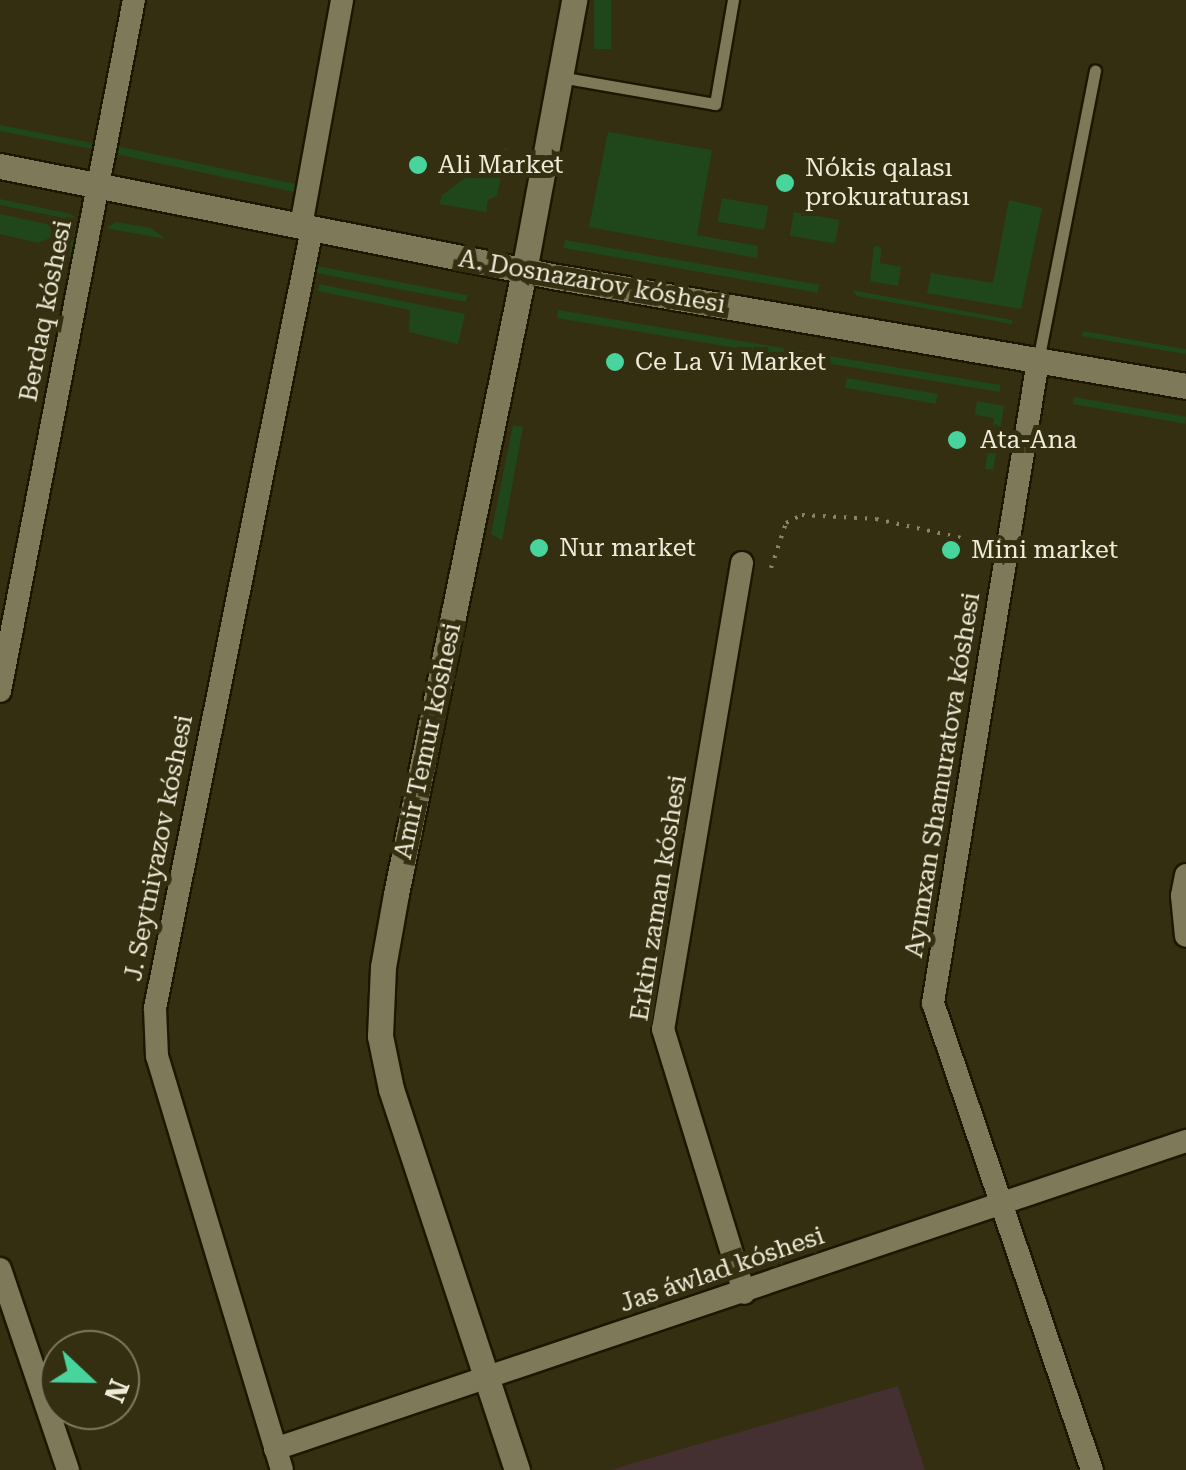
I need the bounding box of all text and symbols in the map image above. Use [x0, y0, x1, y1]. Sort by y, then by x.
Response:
place label: Ali Market [438, 150, 563, 180]
marker: Ali Market [407, 154, 429, 176]
place label: Nókis qalası prokuraturası [805, 154, 970, 213]
marker: Nókis qalası prokuraturası [774, 172, 796, 194]
street label: Berdaq kóshesi [14, 218, 78, 404]
street label: A. Dosnazarov kóshesi [456, 244, 728, 320]
place label: Ce La Vi Market [635, 347, 826, 377]
marker: Ce La Vi Market [604, 351, 626, 373]
place label: Ata-Ana [980, 425, 1077, 455]
marker: Ata-Ana [944, 427, 970, 453]
place label: Nur market [559, 533, 696, 563]
place label: Mini market [971, 535, 1118, 565]
marker: Nur market [528, 537, 550, 559]
marker: Mini market [940, 539, 962, 561]
street label: Ayımxan Shamuratova kóshesi [899, 590, 987, 960]
street label: Amir Temur kóshesi [388, 620, 468, 862]
street label: J. Seytniyazov kóshesi [118, 712, 200, 984]
street label: Erkin zaman kóshesi [625, 773, 693, 1023]
street label: Jas áwlad kóshesi [616, 1221, 828, 1319]
north arrow [40, 1330, 140, 1430]
text: N [97, 1374, 136, 1407]

